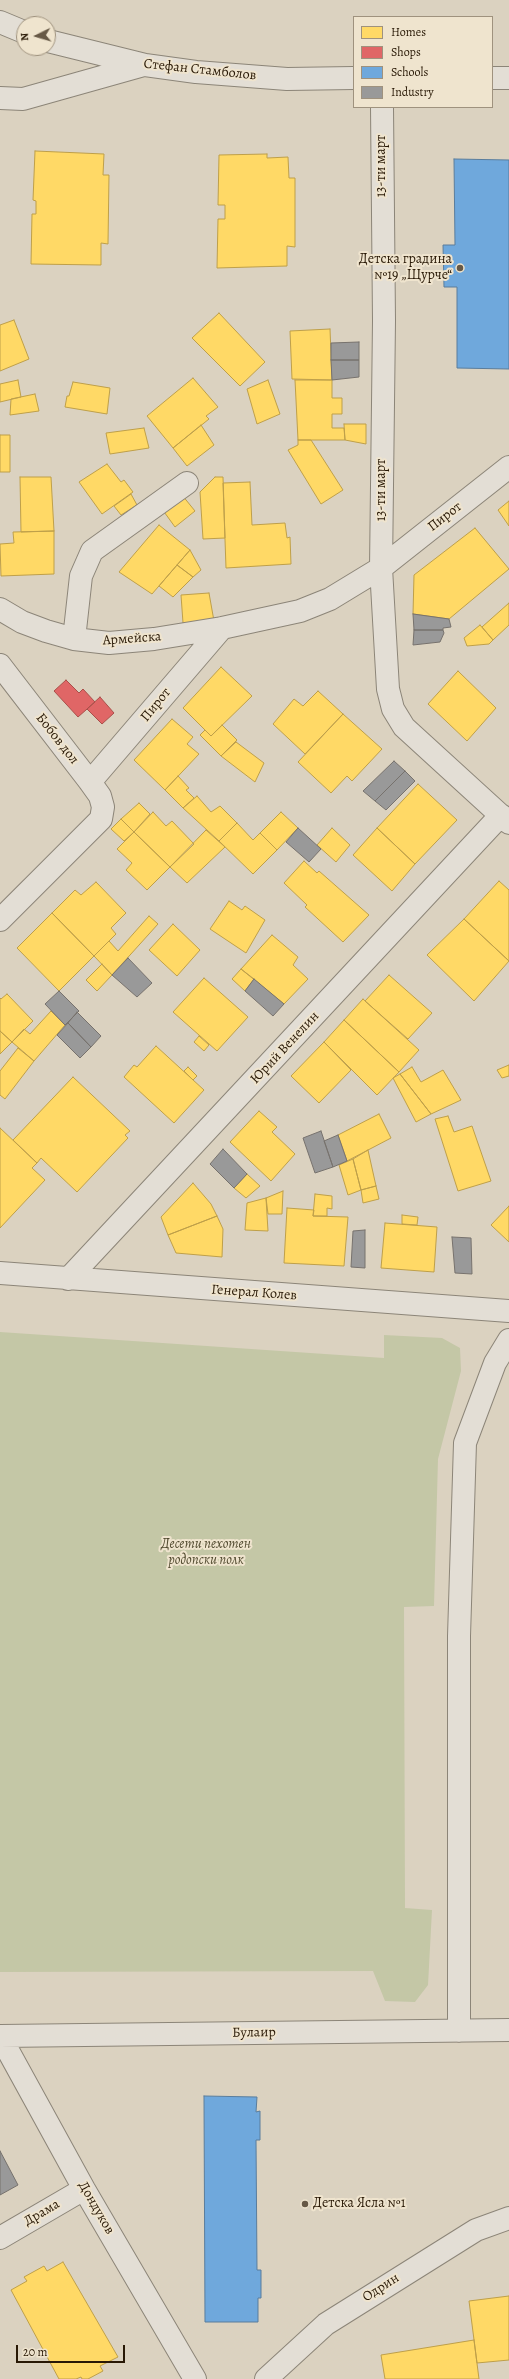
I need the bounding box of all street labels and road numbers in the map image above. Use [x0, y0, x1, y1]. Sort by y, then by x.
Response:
street label: Стефан Стамболов [143, 56, 257, 84]
street label: 13-ти март [374, 135, 390, 197]
street label: 13-ти март [374, 459, 390, 521]
street label: Пирот [425, 498, 465, 536]
street label: Армейска [102, 629, 162, 649]
street label: Пирот [137, 685, 175, 725]
street label: Бобов дол [32, 710, 82, 768]
street label: Юрий Венелин [247, 1008, 323, 1088]
street label: Генерал Колев [211, 1282, 297, 1304]
street label: Булаир [232, 2024, 276, 2042]
street label: Дондуков [74, 2179, 118, 2237]
street label: Драма [21, 2196, 63, 2230]
street label: Одрин [360, 2270, 402, 2306]

